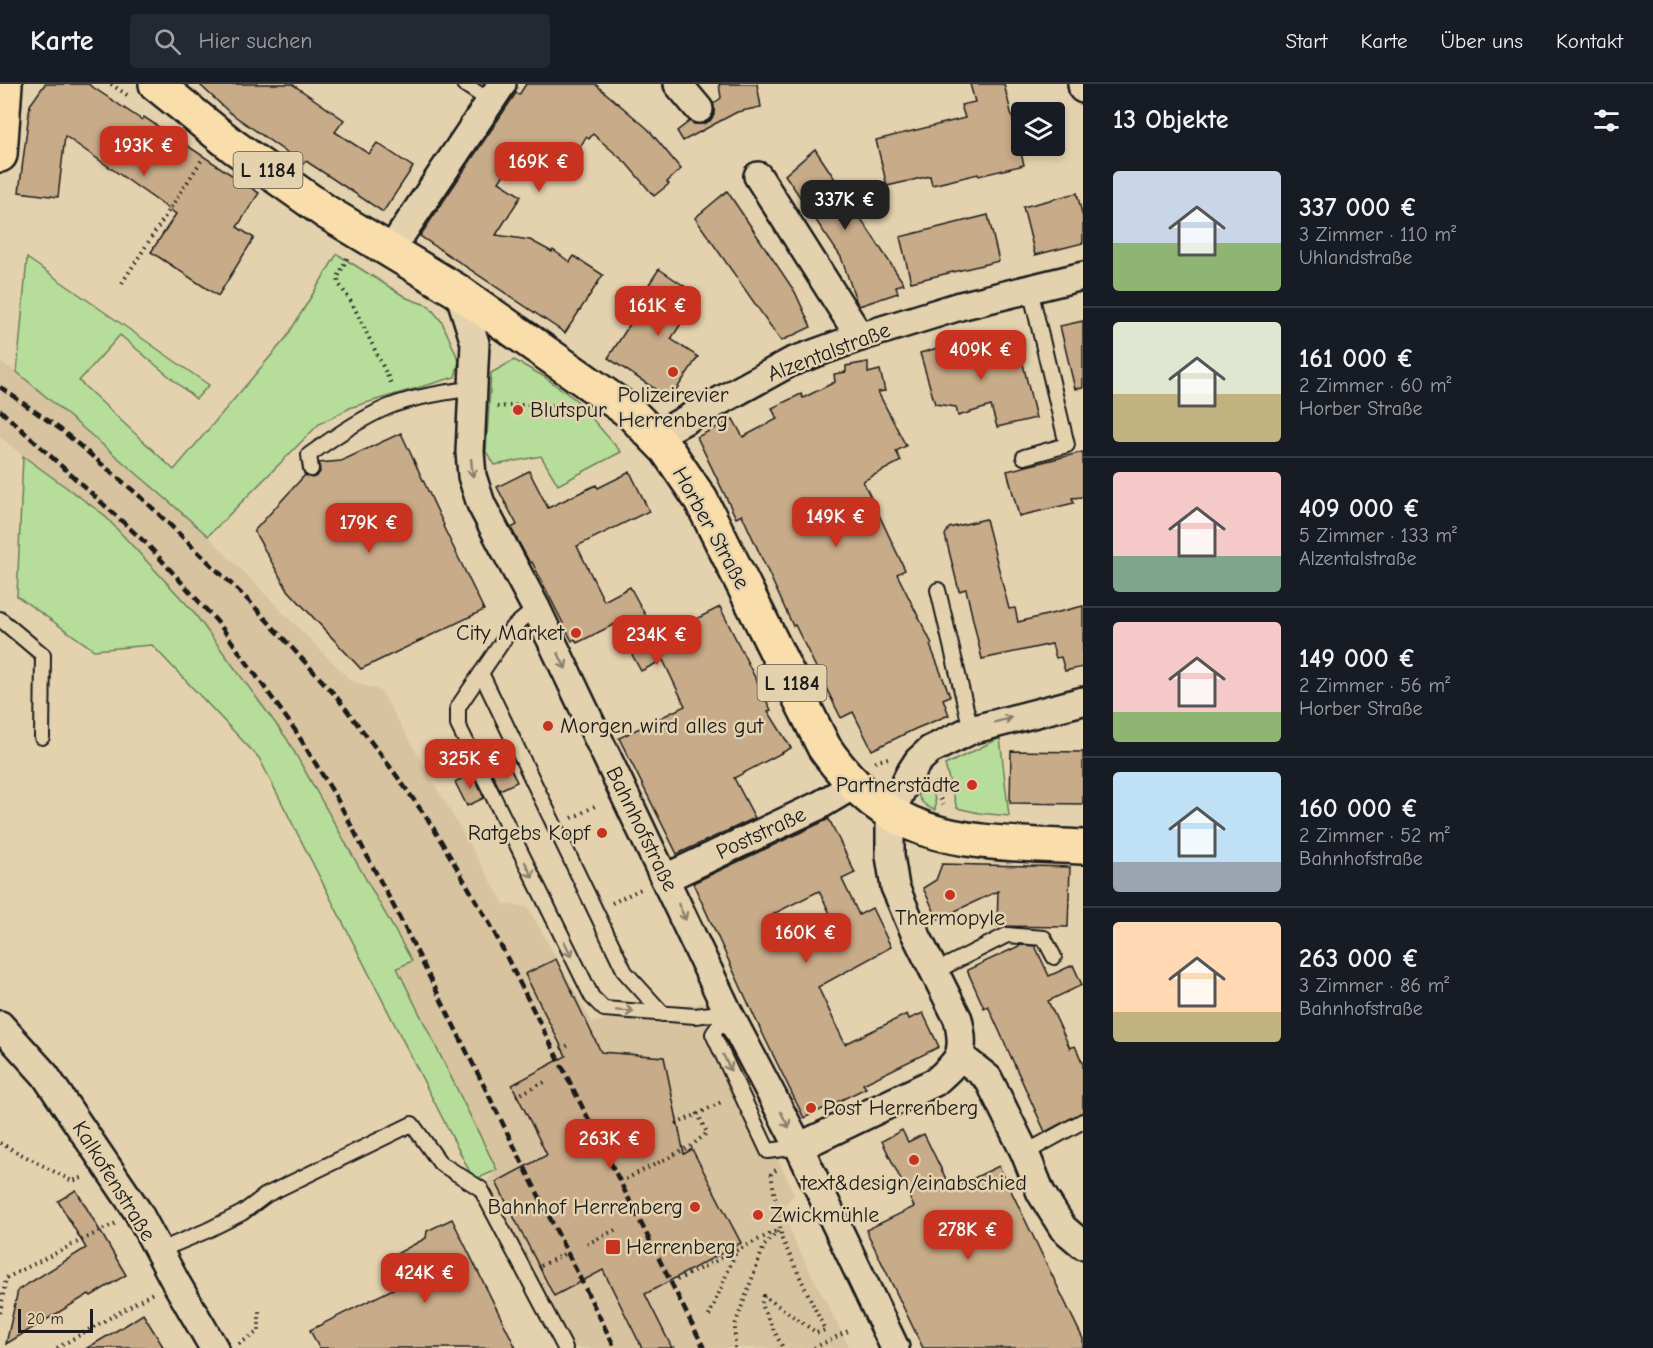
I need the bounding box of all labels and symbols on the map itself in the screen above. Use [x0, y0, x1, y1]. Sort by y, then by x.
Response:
pin: 193K € [95, 126, 193, 177]
pin: 169K € [490, 142, 588, 193]
road number: L 1184 [234, 152, 302, 188]
pin: 337K € [796, 180, 894, 231]
pin: 161K € [609, 286, 707, 337]
street label: Alzentalstraße [764, 317, 894, 387]
pin: 409K € [932, 330, 1030, 381]
marker: Polizeirevier Herrenberg [666, 365, 680, 379]
place label: Polizeirevier Herrenberg [617, 382, 729, 433]
place label: Blutspur [530, 397, 607, 423]
marker: Blutspur [511, 403, 525, 417]
one-way arrow [466, 458, 477, 477]
street label: Horber Straße [667, 462, 755, 594]
pin: 149K € [787, 497, 885, 548]
pin: 179K € [320, 503, 418, 554]
pin: 234K € [608, 615, 706, 666]
place label: City Market [456, 620, 565, 646]
marker: City Market [569, 626, 583, 640]
one-way arrow [556, 651, 568, 669]
road number: L 1184 [758, 665, 826, 701]
place label: Morgen wird alles gut [560, 713, 764, 739]
one-way arrow [993, 714, 1012, 726]
marker: Morgen wird alles gut [541, 719, 555, 733]
pin: 325K € [421, 739, 519, 790]
street label: Bahnhofstraße [600, 762, 684, 896]
place label: Partnerstädte [836, 772, 960, 798]
marker: Partnerstädte [965, 778, 979, 792]
street label: Poststraße [712, 801, 810, 865]
place label: Ratgebs Kopf [468, 820, 592, 846]
marker: Ratgebs Kopf [595, 826, 609, 840]
one-way arrow [524, 861, 535, 879]
marker: Thermopyle [943, 888, 957, 902]
one-way arrow [676, 903, 688, 921]
place label: Thermopyle [895, 905, 1005, 931]
pin: 160K € [757, 913, 855, 964]
one-way arrow [563, 940, 575, 958]
one-way arrow [614, 1006, 634, 1017]
one-way arrow [721, 1053, 733, 1071]
place label: Post Herrenberg [823, 1095, 978, 1121]
marker: Post Herrenberg [804, 1101, 818, 1115]
one-way arrow [779, 1111, 791, 1128]
street label: Kalkofenstraße [67, 1116, 161, 1246]
pin: 263K € [561, 1119, 659, 1170]
marker: text&design/einabschied [907, 1153, 921, 1167]
place label: text&design/einabschied [800, 1170, 1027, 1196]
place label: Bahnhof Herrenberg [488, 1194, 683, 1220]
marker: Bahnhof Herrenberg [688, 1200, 702, 1214]
place label: Zwickmühle [770, 1202, 879, 1228]
marker: Zwickmühle [751, 1208, 765, 1222]
pin: 278K € [919, 1210, 1017, 1261]
place label: Herrenberg [626, 1234, 736, 1260]
marker: Herrenberg [604, 1238, 622, 1256]
pin: 424K € [376, 1253, 474, 1304]
scale bar [18, 1306, 93, 1334]

